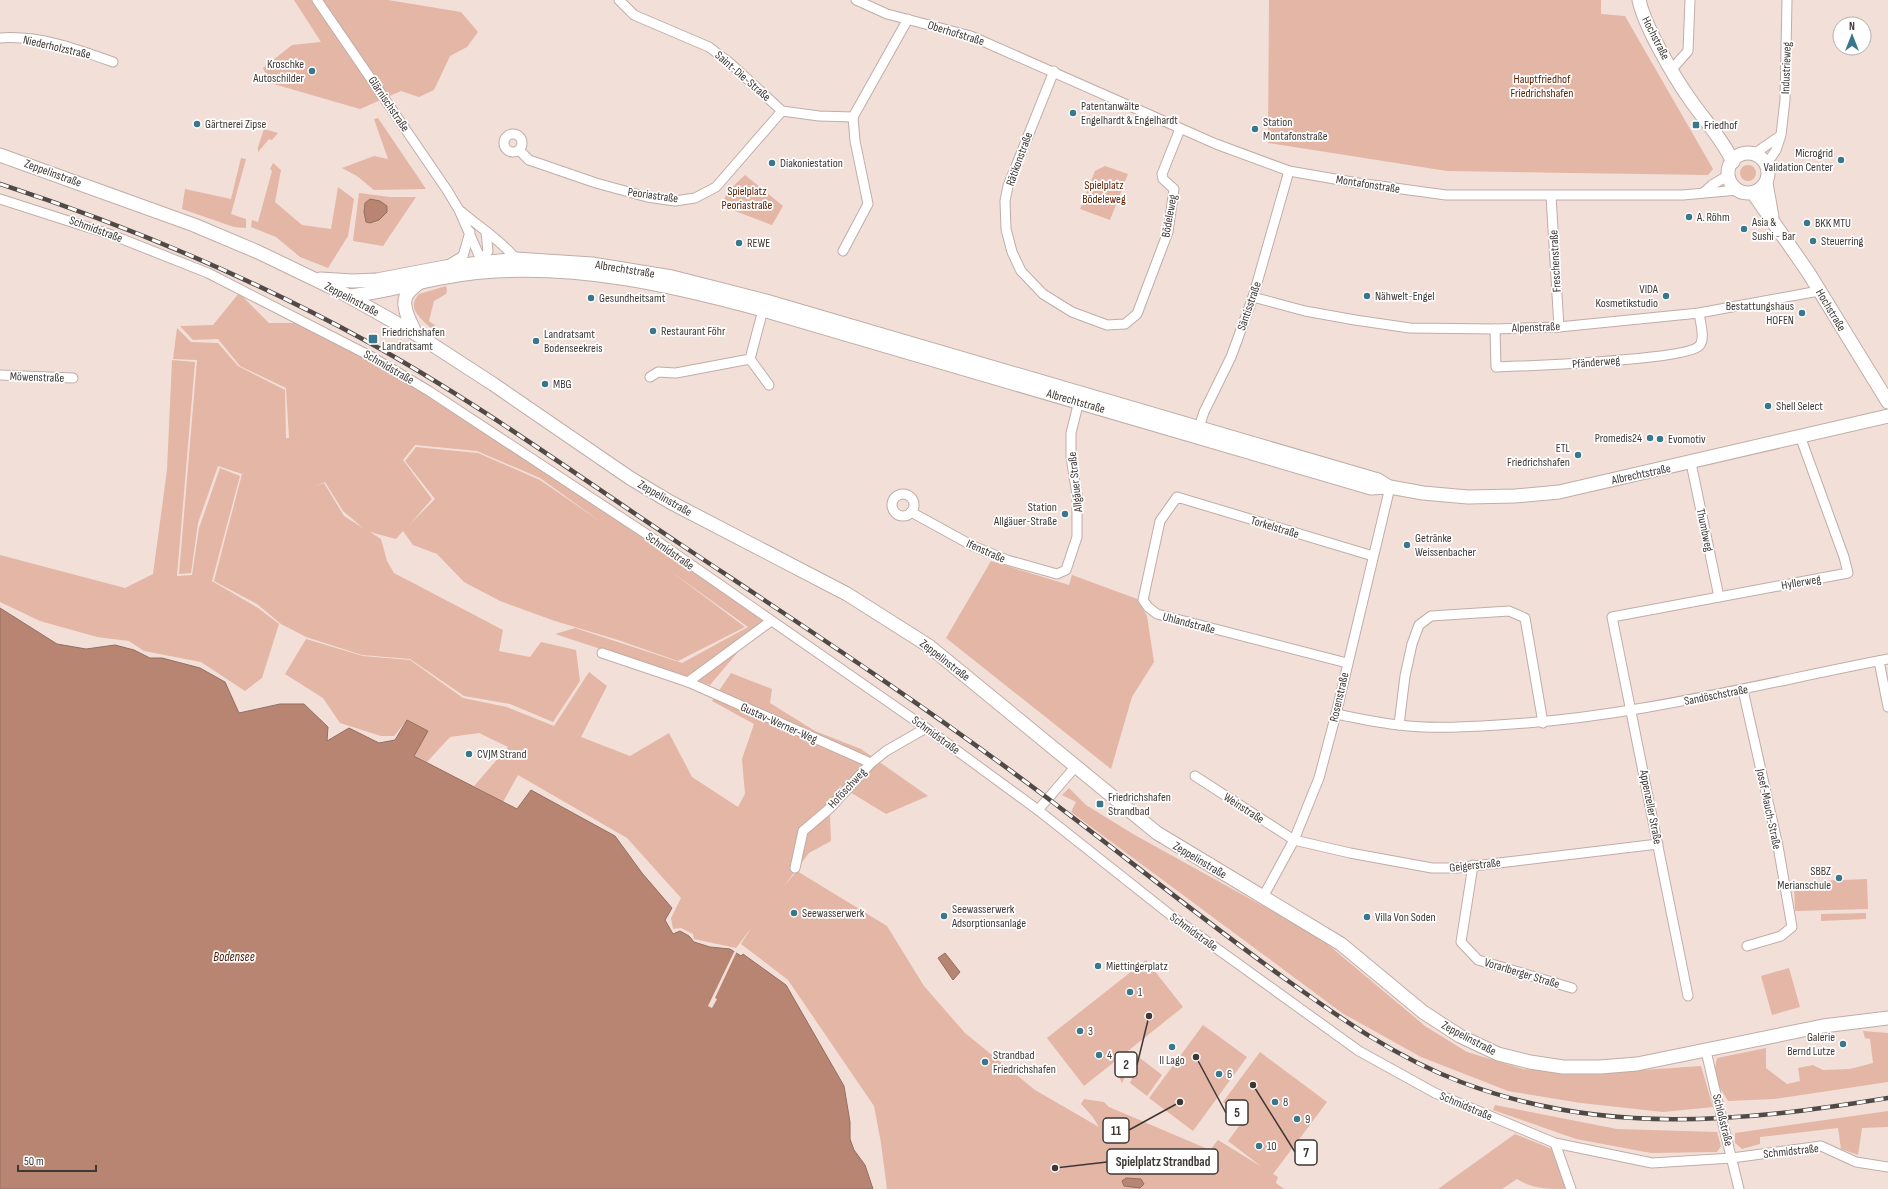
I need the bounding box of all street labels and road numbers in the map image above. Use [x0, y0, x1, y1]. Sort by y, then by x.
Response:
street label: Hochstraße [1638, 14, 1673, 63]
street label: Oberhofstraße [926, 18, 986, 49]
street label: Niederholzstraße [22, 32, 92, 63]
street label: Industrieweg [1778, 41, 1795, 94]
street label: Saint-Die-Straße [712, 48, 774, 105]
street label: Glärnischstraße [365, 74, 413, 135]
street label: Rätikonstraße [1003, 130, 1036, 188]
street label: Zeppelinstraße [22, 156, 84, 191]
street label: Montafonstraße [1335, 172, 1401, 197]
street label: Peoriastraße [627, 185, 679, 206]
street label: Bödeleweg [1158, 193, 1181, 239]
street label: Schmidstraße [67, 213, 125, 246]
street label: Freschenstraße [1546, 229, 1565, 293]
street label: Albrechtstraße [593, 257, 656, 282]
street label: Zeppelinstraße [322, 279, 382, 320]
street label: Säntisstraße [1234, 280, 1265, 333]
street label: Hochstraße [1812, 286, 1849, 334]
street label: Alpenstraße [1511, 319, 1561, 336]
street label: Schmidstraße [361, 347, 417, 388]
street label: Pfänderweg [1571, 353, 1621, 372]
street label: Möwenstraße [10, 369, 65, 386]
street label: Albrechtstraße [1044, 386, 1107, 417]
street label: Allgäuer Straße [1065, 451, 1086, 514]
street label: Albrechtstraße [1609, 461, 1672, 488]
street label: Zeppelinstraße [635, 477, 695, 520]
street label: Thumbweg [1693, 507, 1716, 553]
street label: Torkelstraße [1249, 513, 1301, 542]
street label: Schmidstraße [643, 529, 697, 574]
street label: Ifenstraße [964, 536, 1008, 567]
street label: Hyllerweg [1780, 572, 1822, 593]
street label: Uhlandstraße [1161, 609, 1217, 638]
street label: Zeppelinstraße [916, 636, 973, 685]
street label: Rosenstraße [1327, 671, 1352, 723]
street label: Sandöschstraße [1683, 682, 1750, 709]
street label: Gustav-Werner-Weg [738, 700, 820, 747]
street label: Schmidstraße [909, 713, 963, 758]
street label: Hoföschweg [825, 765, 870, 812]
street label: Josef-Mauch-Straße [1752, 767, 1784, 851]
street label: Appenzeller Straße [1636, 768, 1665, 846]
street label: Weinstraße [1221, 790, 1267, 827]
street label: Zeppelinstraße [1170, 839, 1229, 882]
street label: Geigerstraße [1449, 855, 1502, 876]
street label: Schmidstraße [1167, 910, 1221, 955]
street label: Vorarlberger Straße [1482, 955, 1561, 992]
street label: Zeppelinstraße [1439, 1018, 1499, 1059]
street label: Schmidstraße [1437, 1089, 1495, 1124]
street label: Schloßstraße [1709, 1093, 1736, 1148]
street label: Schmidstraße [1763, 1141, 1820, 1162]

